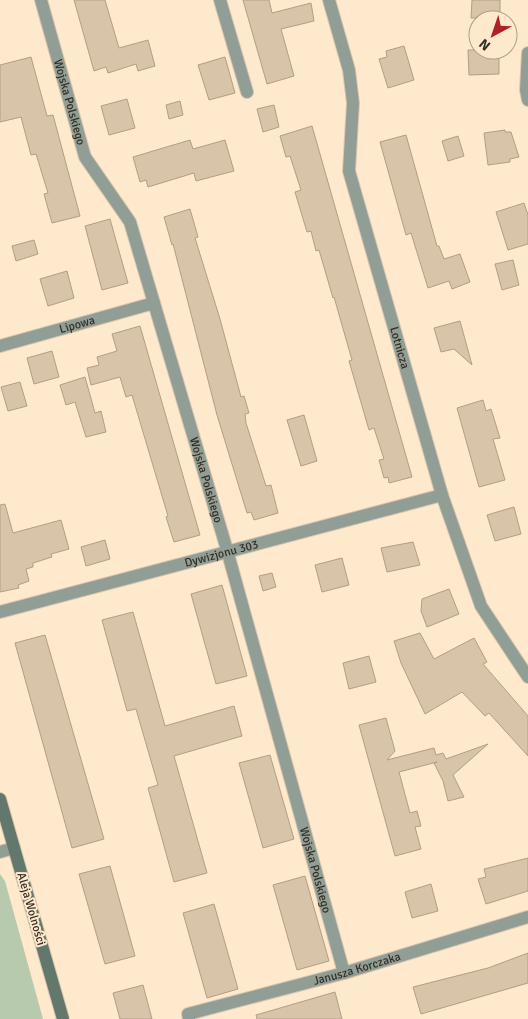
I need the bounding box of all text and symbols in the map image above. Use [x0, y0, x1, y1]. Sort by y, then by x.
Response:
north arrow [468, 10, 518, 60]
text: N [476, 35, 494, 54]
street label: Wojska Polskiego [50, 57, 89, 147]
street label: Lipowa [57, 312, 97, 337]
street label: Lotnicza [387, 325, 413, 371]
street label: Wojska Polskiego [186, 435, 226, 525]
street label: Dywizjonu 303 [183, 536, 260, 570]
street label: Wojska Polskiego [296, 825, 335, 915]
street label: Aleja Wolności [13, 871, 49, 947]
street label: Janusza Korczaka [312, 949, 402, 988]

